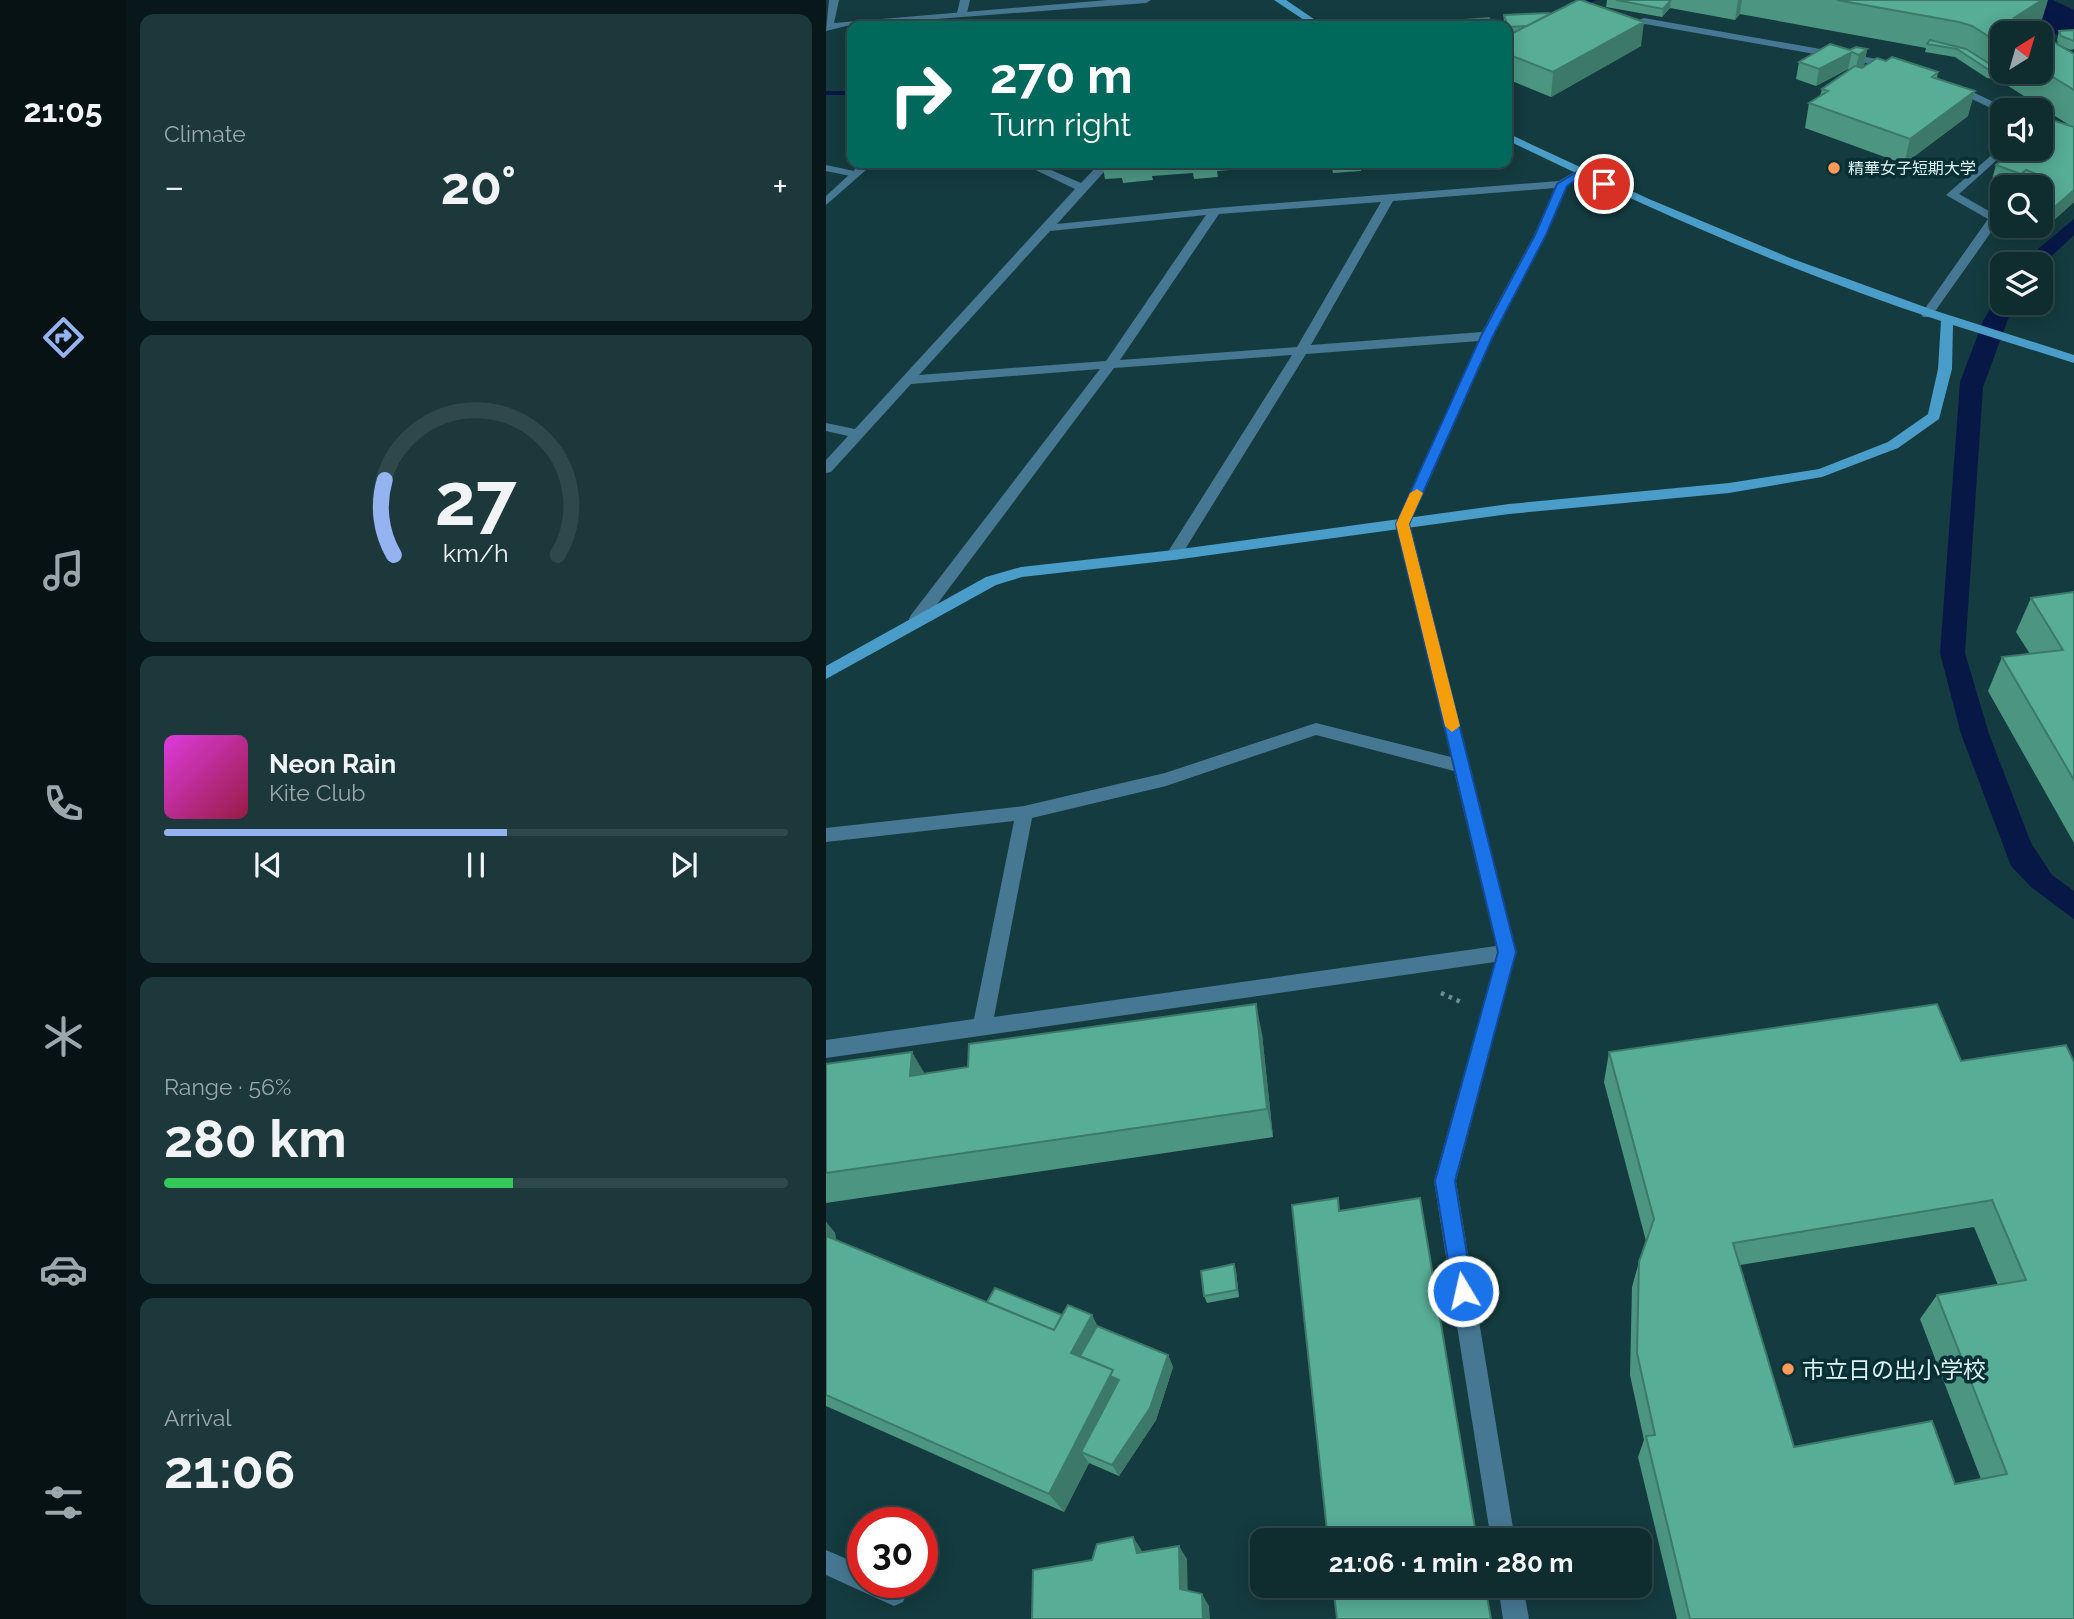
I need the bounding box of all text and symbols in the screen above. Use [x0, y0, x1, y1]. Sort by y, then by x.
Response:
north arrow [1990, 21, 2053, 84]
map controls [1990, 21, 2053, 315]
text: 270 m [990, 47, 1133, 104]
icon: right [875, 49, 966, 140]
text: 21:05 [23, 92, 103, 129]
button: sound [1990, 98, 2053, 161]
text: Turn right [990, 106, 1131, 143]
text: Climate [164, 120, 246, 147]
pin [1574, 154, 1634, 214]
text: 20° [441, 155, 516, 216]
place label: 精華女子短期大学 [1848, 159, 1976, 178]
marker: 精華女子短期大学 [1826, 160, 1842, 176]
text: − [164, 164, 184, 209]
text: + [772, 164, 788, 209]
icon: arrive [1585, 165, 1623, 203]
button: search [1990, 175, 2053, 238]
button: layers [1990, 252, 2053, 315]
icon: directions [39, 313, 88, 362]
text: 27 [435, 457, 517, 542]
text: km/h [443, 537, 509, 567]
icon: music [39, 546, 88, 595]
text: Neon Rain [269, 749, 396, 779]
icon: phone [39, 779, 88, 828]
text: Kite Club [269, 779, 366, 806]
icon: previous [249, 846, 287, 884]
icon: pause [457, 846, 495, 884]
icon: next [665, 846, 703, 884]
icon: climate [39, 1012, 88, 1061]
text: Range · 56% [164, 1073, 291, 1100]
text: 280 km [164, 1108, 347, 1169]
icon: car [39, 1245, 88, 1294]
position arrow [1426, 1254, 1500, 1328]
place label: 市立日の出小学校 [1802, 1356, 1986, 1383]
marker: 市立日の出小学校 [1780, 1361, 1796, 1377]
text: Arrival [164, 1404, 231, 1431]
text: 21:06 [164, 1439, 295, 1500]
icon: filters [39, 1478, 88, 1527]
speed limit sign: 30 [847, 1507, 938, 1598]
text: 21:06 · 1 min · 280 m [1329, 1548, 1573, 1578]

